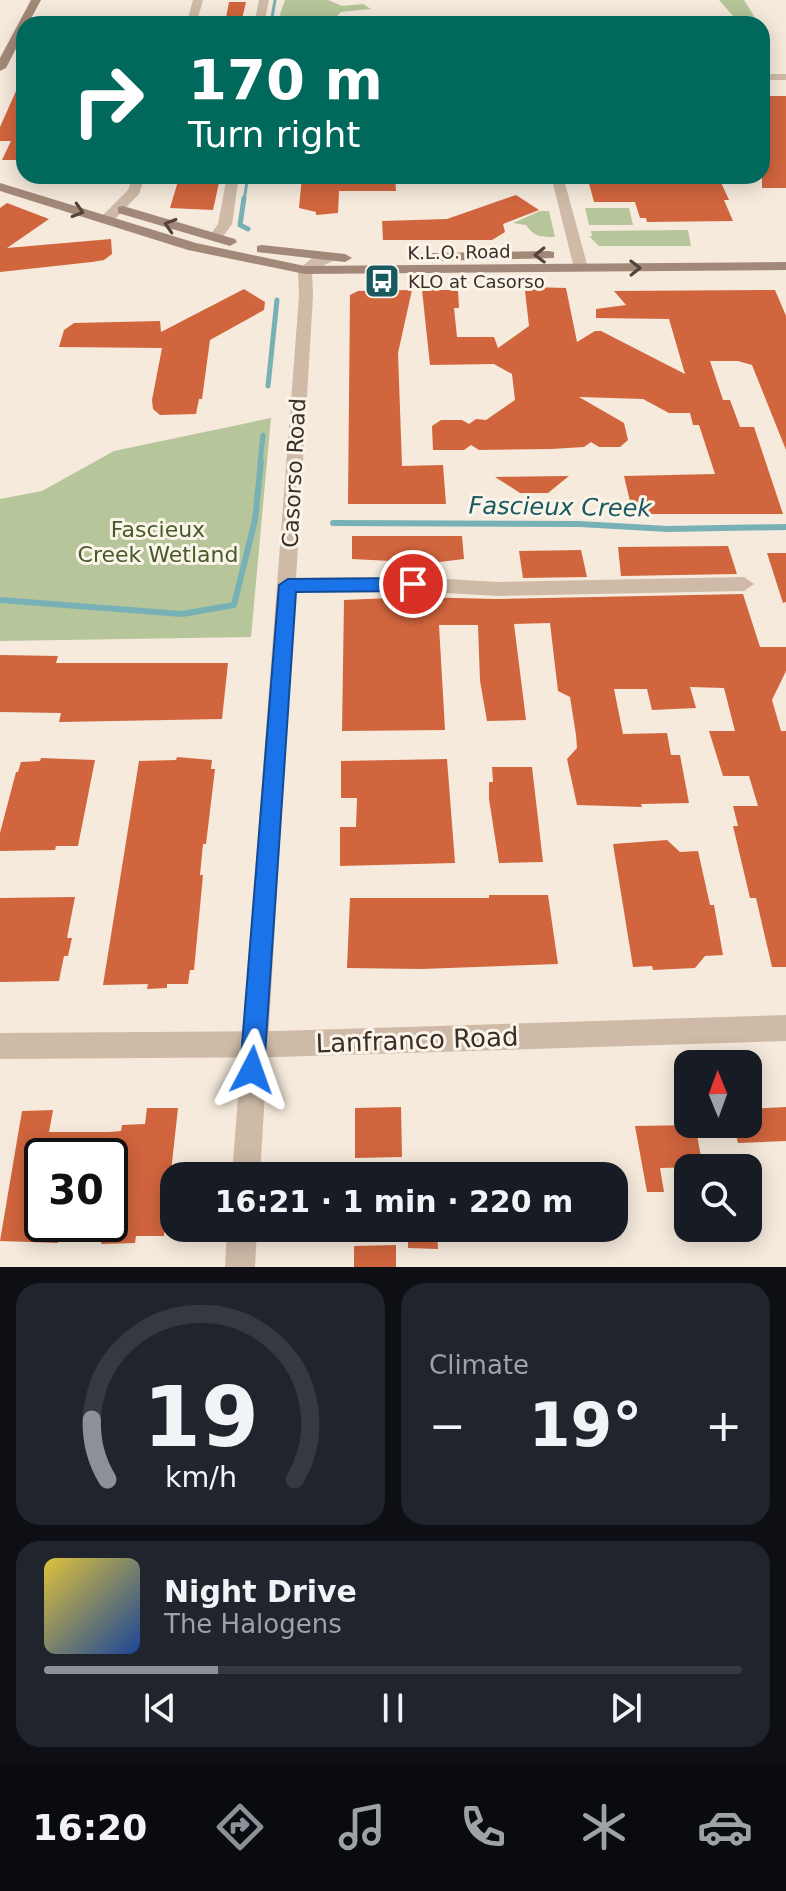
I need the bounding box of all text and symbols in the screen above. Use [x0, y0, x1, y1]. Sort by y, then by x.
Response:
text: 170 m [188, 47, 383, 112]
icon: right [56, 48, 160, 152]
text: Turn right [188, 114, 360, 155]
one-way arrow [71, 202, 85, 218]
one-way arrow [164, 218, 178, 234]
street label: K.L.O. Road [407, 241, 511, 263]
one-way arrow [533, 246, 546, 264]
one-way arrow [629, 259, 642, 277]
bus stop icon: KLO at Casorso [363, 262, 401, 300]
place label: KLO at Casorso [408, 271, 545, 292]
street label: Casorso Road [278, 397, 310, 549]
water label: Fascieux Creek [468, 491, 653, 523]
park label: Fascieux Creek Wetland [78, 517, 238, 567]
pin [379, 550, 447, 618]
icon: arrive [391, 562, 435, 606]
street label: Lanfranco Road [315, 1021, 519, 1059]
position arrow [210, 1028, 294, 1112]
north arrow [674, 1050, 762, 1138]
map controls [674, 1050, 762, 1242]
speed limit sign: 30 [24, 1138, 128, 1242]
button: search [674, 1154, 762, 1242]
text: 16:21 · 1 min · 220 m [215, 1184, 573, 1219]
text: Climate [429, 1350, 529, 1380]
text: 19 [143, 1369, 258, 1466]
text: 19° [529, 1390, 642, 1460]
text: − [429, 1400, 466, 1451]
text: + [705, 1400, 742, 1451]
text: km/h [164, 1460, 237, 1494]
text: Night Drive [164, 1574, 357, 1609]
text: The Halogens [164, 1609, 342, 1639]
icon: previous [138, 1686, 182, 1730]
icon: pause [371, 1686, 415, 1730]
icon: next [604, 1686, 648, 1730]
icon: directions [212, 1799, 268, 1855]
icon: music [334, 1799, 390, 1855]
icon: phone [455, 1799, 511, 1855]
icon: climate [576, 1799, 632, 1855]
icon: car [697, 1799, 753, 1855]
text: 16:20 [33, 1807, 147, 1848]

